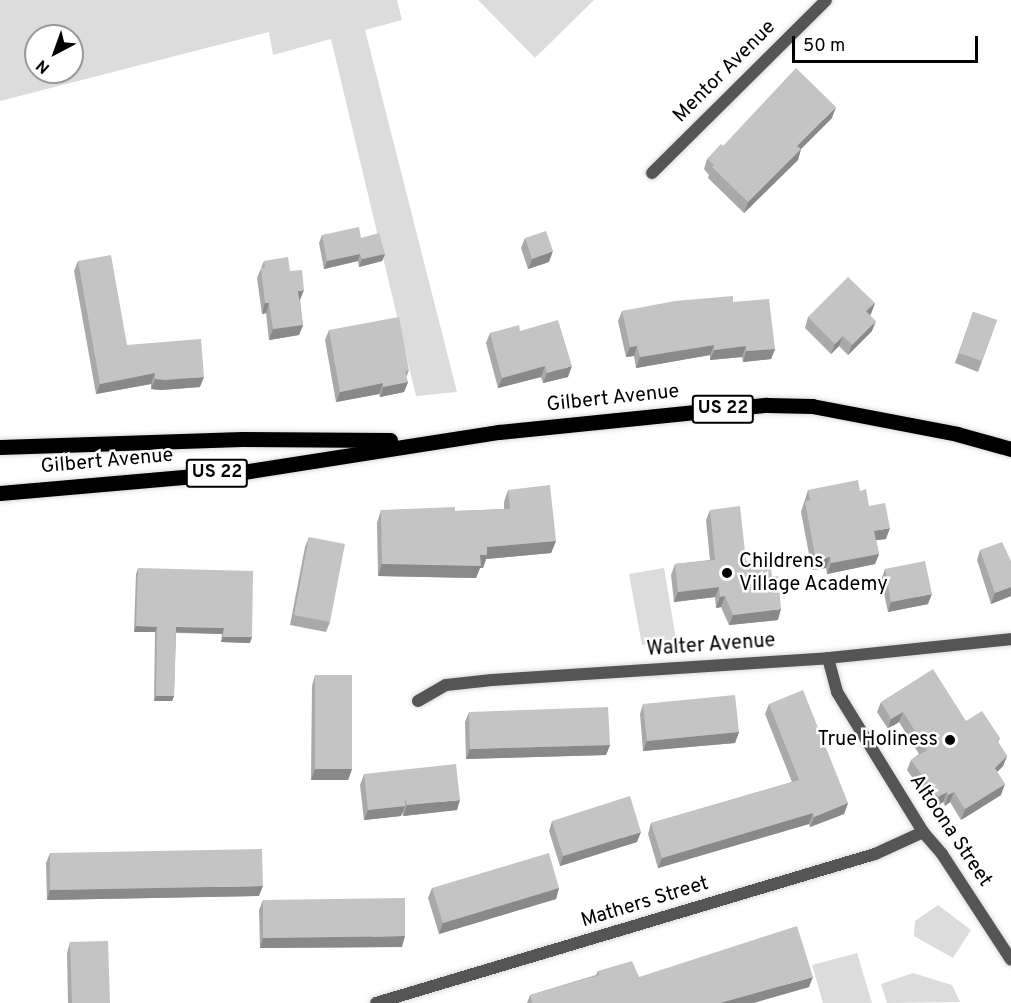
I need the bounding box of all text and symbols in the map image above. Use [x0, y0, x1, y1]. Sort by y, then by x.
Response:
street label: Mentor Avenue [669, 16, 781, 128]
north arrow [24, 24, 84, 84]
scale bar [795, 24, 981, 62]
text: 50 m [803, 35, 845, 58]
text: N [33, 55, 54, 77]
street label: Gilbert Avenue [545, 380, 681, 418]
road number: US 22 [692, 394, 754, 424]
street label: Gilbert Avenue [39, 444, 175, 480]
road number: US 22 [186, 458, 248, 488]
place label: Childrens Village Academy [739, 550, 889, 597]
marker: Childrens Village Academy [720, 566, 734, 580]
street label: Walter Avenue [645, 630, 777, 662]
place label: True Holiness [817, 728, 938, 752]
marker: True Holiness [943, 733, 957, 747]
street label: Altoona Street [904, 770, 996, 892]
street label: Mathers Street [578, 872, 712, 934]

